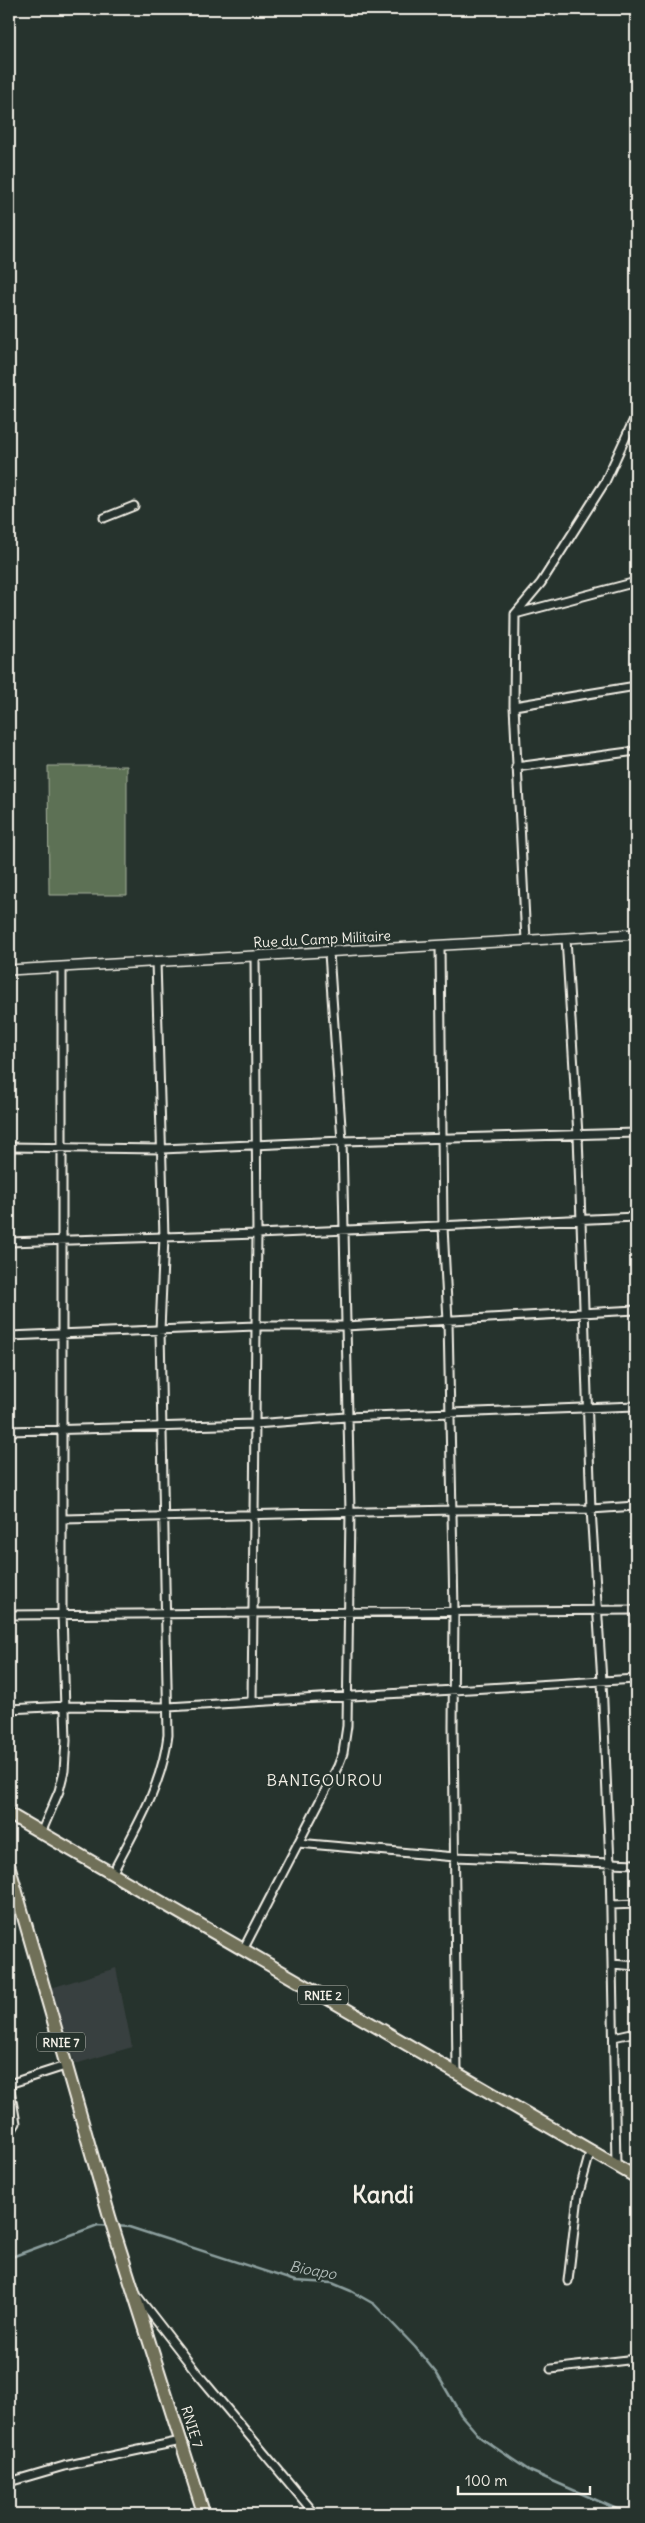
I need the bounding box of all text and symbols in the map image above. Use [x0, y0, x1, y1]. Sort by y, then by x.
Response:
street label: Rue du Camp Militaire [253, 926, 391, 952]
district label: BANIGOUROU [267, 1770, 383, 1790]
road number: RNIE 2 [298, 1986, 348, 2004]
road number: RNIE 7 [37, 2032, 85, 2052]
district label: Kandi [352, 2179, 414, 2209]
water label: Bioapo [288, 2257, 339, 2284]
street label: RNIE 7 [177, 2404, 207, 2450]
scale bar [458, 2463, 590, 2495]
text: 100 m [465, 2471, 507, 2490]

